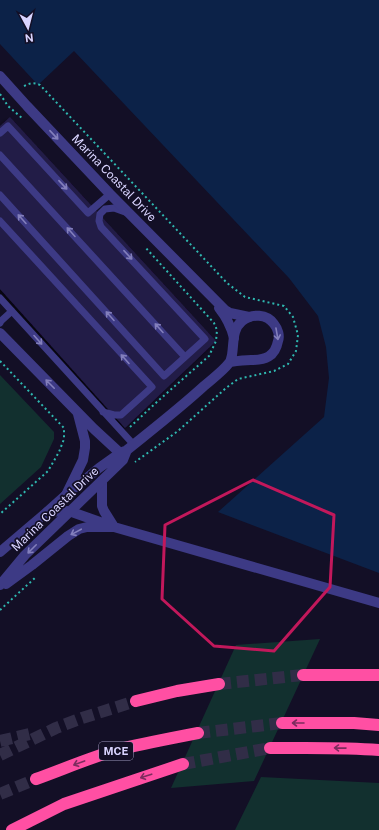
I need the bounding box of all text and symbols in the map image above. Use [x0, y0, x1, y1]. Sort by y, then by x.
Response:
north arrow [8, 8, 48, 48]
text: N [24, 31, 34, 44]
one-way arrow [49, 130, 58, 140]
street label: Marina Coastal Drive [69, 132, 159, 225]
one-way arrow [58, 180, 68, 190]
one-way arrow [18, 214, 27, 225]
one-way arrow [67, 228, 76, 238]
one-way arrow [123, 250, 133, 260]
one-way arrow [105, 311, 114, 321]
one-way arrow [154, 323, 163, 334]
one-way arrow [274, 327, 282, 340]
one-way arrow [34, 335, 43, 345]
one-way arrow [121, 353, 130, 364]
one-way arrow [45, 379, 55, 389]
street label: Marina Coastal Drive [9, 464, 102, 554]
one-way arrow [70, 528, 82, 536]
one-way arrow [27, 544, 37, 554]
one-way arrow [292, 719, 305, 727]
road number: MCE [99, 742, 133, 760]
one-way arrow [334, 744, 347, 752]
one-way arrow [73, 760, 85, 768]
one-way arrow [140, 773, 153, 780]

